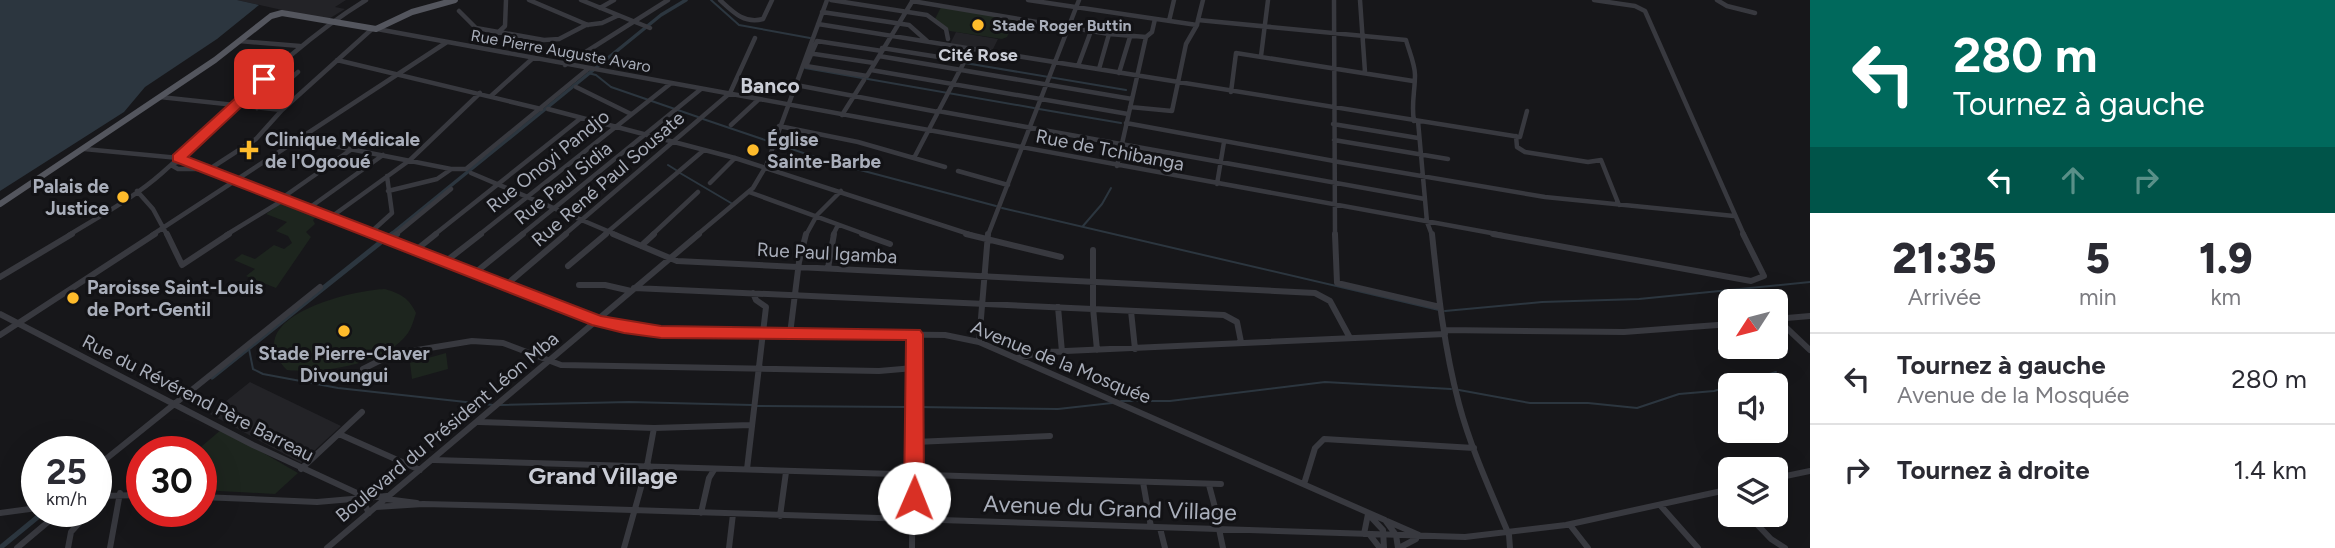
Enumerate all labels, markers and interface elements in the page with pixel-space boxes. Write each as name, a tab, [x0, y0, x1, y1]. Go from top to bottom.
place label: Stade Roger Buttin	[992, 16, 1132, 35]
marker: Stade Roger Buttin	[970, 17, 986, 33]
text: 280 m	[1953, 25, 2098, 84]
street label: Rue Pierre Auguste Avaro	[469, 26, 653, 76]
icon: left	[1838, 28, 1929, 119]
district label: Cité Rose	[938, 44, 1018, 66]
pin	[234, 49, 294, 109]
icon: arrive	[245, 60, 283, 98]
district label: Banco	[740, 73, 800, 98]
text: Tournez à gauche	[1953, 85, 2205, 123]
street label: Rue Onoyi Pandjo	[482, 105, 614, 217]
street label: Rue René Paul Sousate	[527, 106, 689, 252]
street label: Rue de Tchibanga	[1034, 124, 1186, 176]
place label: Clinique Médicale de l'Ogooué	[265, 128, 421, 173]
place label: Église Sainte-Barbe	[767, 128, 881, 173]
street label: Rue Paul Sidia	[510, 137, 616, 229]
marker: Clinique Médicale de l'Ogooué	[239, 140, 259, 160]
marker: Église Sainte-Barbe	[745, 142, 761, 158]
icon: left	[1981, 161, 2019, 199]
icon: ahead	[2054, 161, 2092, 199]
icon: right	[2127, 161, 2165, 199]
place label: Palais de Justice	[33, 175, 109, 220]
marker: Palais de Justice	[115, 189, 131, 205]
text: 21:35	[1892, 233, 1997, 284]
text: 5	[2086, 233, 2110, 284]
text: 1.9	[2199, 233, 2253, 284]
street label: Rue Paul Igamba	[756, 238, 898, 268]
place label: Paroisse Saint-Louis de Port-Gentil	[87, 276, 263, 321]
text: Arrivée	[1908, 283, 1981, 311]
text: min	[2079, 283, 2117, 311]
text: km	[2210, 283, 2241, 311]
north arrow	[1718, 289, 1788, 359]
map controls	[1718, 289, 1788, 527]
marker: Paroisse Saint-Louis de Port-Gentil	[65, 290, 81, 306]
street label: Avenue de la Mosquée	[968, 315, 1154, 409]
marker: Stade Pierre-Claver Divoungui	[336, 323, 352, 339]
street label: Boulevard du Président Léon Mba	[331, 327, 563, 527]
street label: Rue du Révérend Père Barreau	[78, 329, 318, 467]
place label: Stade Pierre-Claver Divoungui	[258, 342, 430, 387]
text: Tournez à gauche	[1897, 349, 2106, 381]
icon: left	[1838, 360, 1876, 398]
text: 280 m	[2231, 363, 2307, 395]
button: sound	[1718, 373, 1788, 443]
text: Avenue de la Mosquée	[1897, 381, 2129, 409]
speed limit sign: 30	[126, 436, 217, 527]
text: 25	[46, 451, 87, 493]
icon: right	[1838, 451, 1876, 489]
text: Tournez à droite	[1897, 454, 2090, 486]
text: 1.4 km	[2234, 454, 2307, 486]
button: layers	[1718, 457, 1788, 527]
district label: Grand Village	[528, 461, 678, 490]
position arrow	[877, 461, 951, 535]
text: km/h	[46, 488, 87, 510]
street label: Avenue du Grand Village	[983, 490, 1237, 526]

